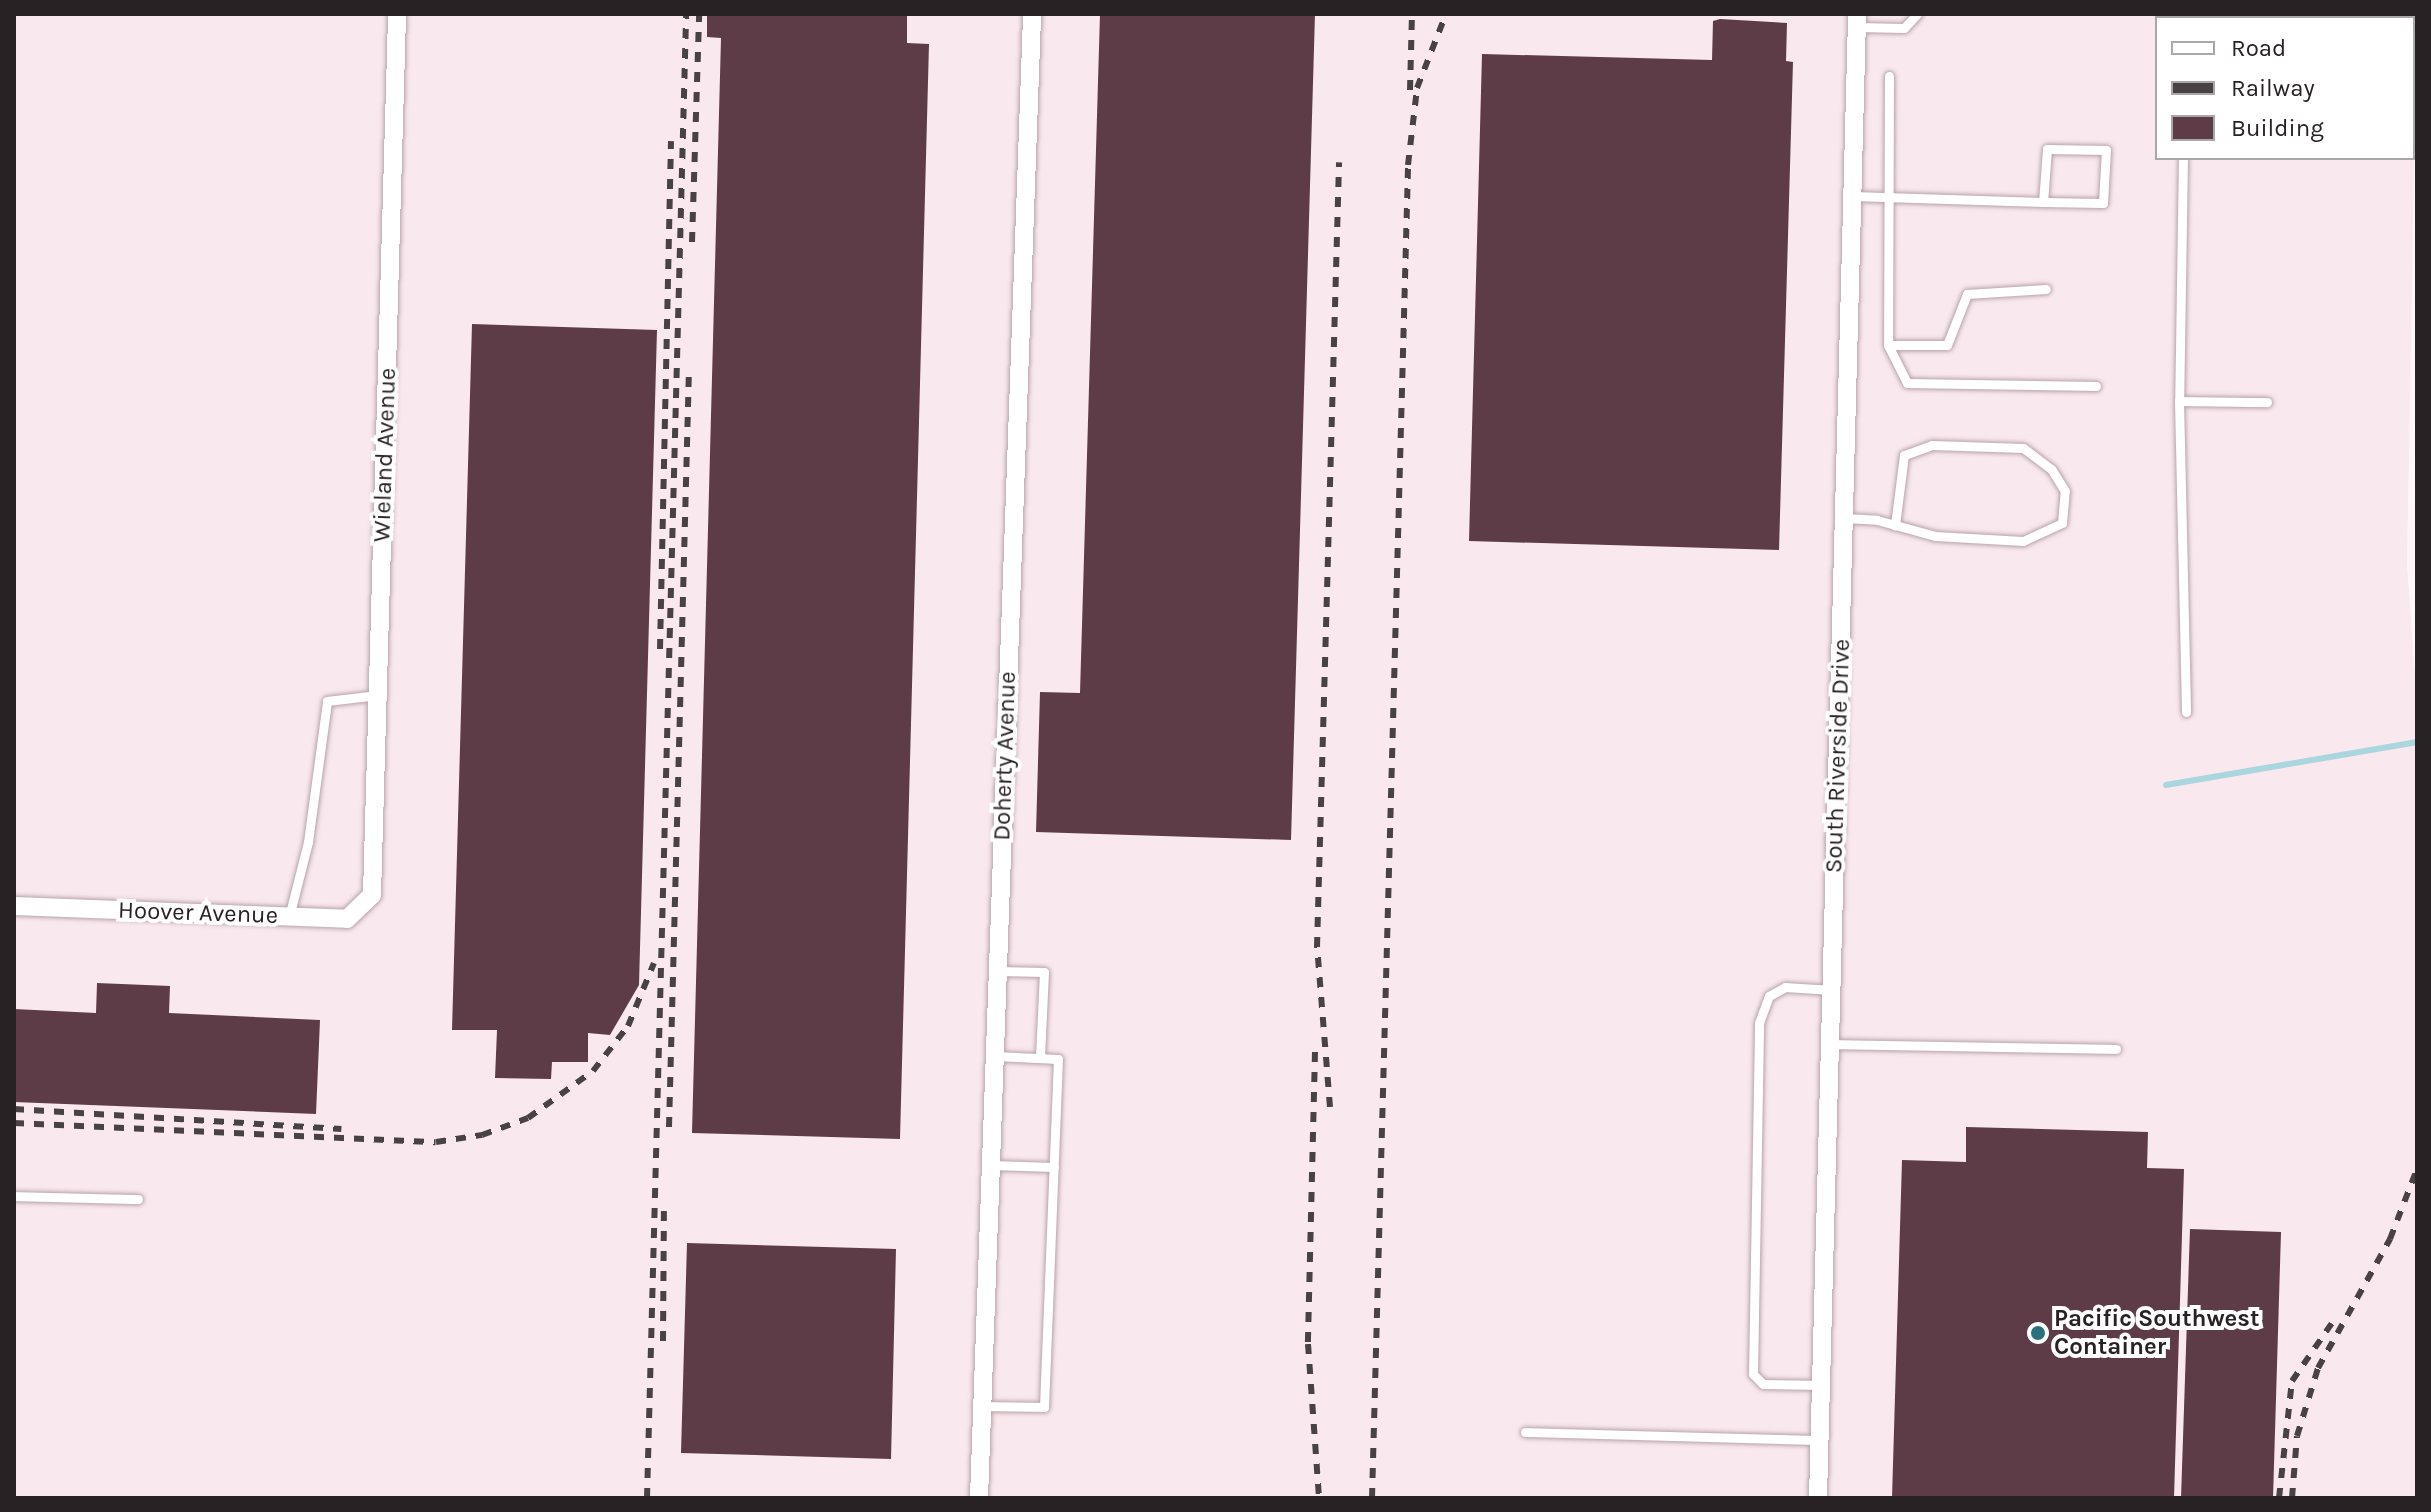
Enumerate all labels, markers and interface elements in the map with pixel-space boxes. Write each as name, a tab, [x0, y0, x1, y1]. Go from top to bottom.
legend	[2155, 16, 2415, 160]
text: Road	[2231, 34, 2286, 62]
text: Railway	[2231, 74, 2315, 102]
text: Building	[2231, 114, 2324, 142]
street label: Wieland Avenue	[368, 367, 402, 543]
street label: South Riverside Drive	[1820, 638, 1856, 874]
street label: Doherty Avenue	[988, 671, 1022, 841]
street label: Hoover Avenue	[118, 896, 278, 930]
place label: Pacific Southwest Container	[2054, 1305, 2259, 1361]
marker: Pacific Southwest Container	[2029, 1324, 2047, 1342]

